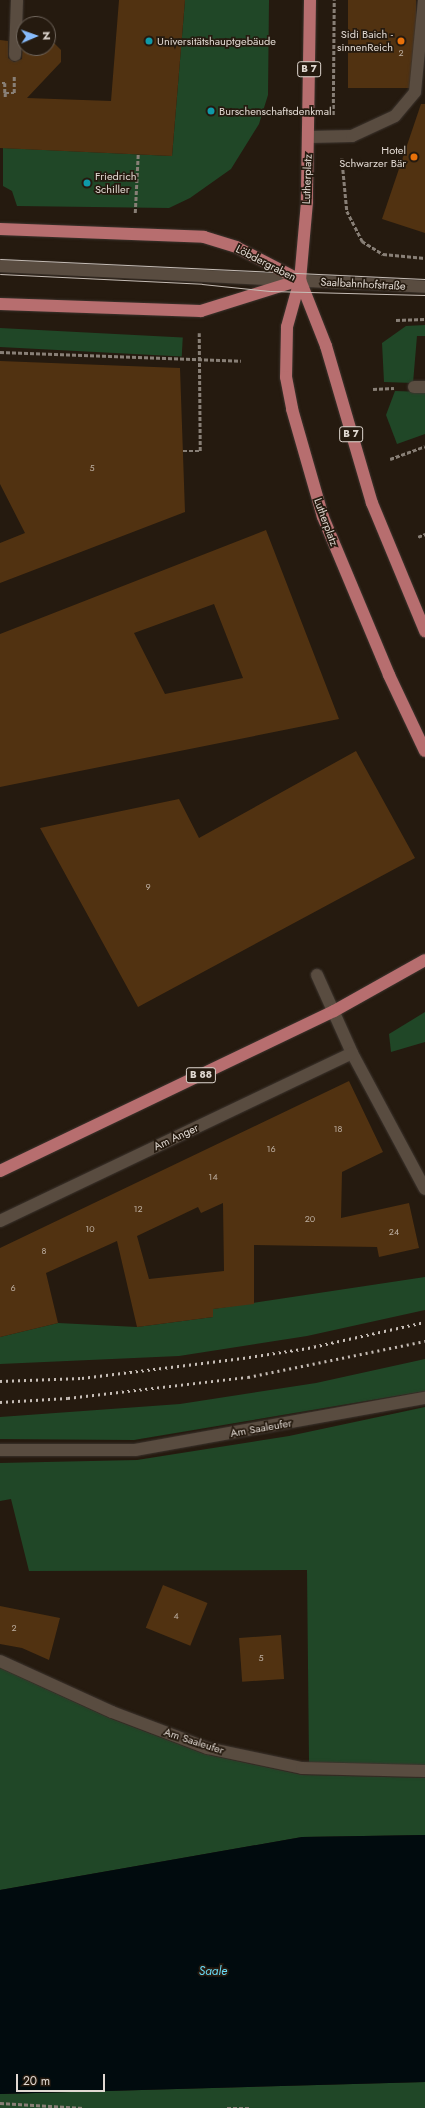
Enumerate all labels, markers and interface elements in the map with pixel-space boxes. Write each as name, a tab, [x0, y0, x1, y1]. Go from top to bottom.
north arrow	[16, 16, 56, 56]
place label: Sidi Baich - sinnenReich	[337, 28, 393, 54]
text: N	[39, 31, 55, 40]
place label: Universitätshauptgebäude	[157, 34, 276, 48]
marker: Universitätshauptgebäude	[144, 36, 154, 46]
marker: Sidi Baich - sinnenReich	[396, 36, 406, 46]
house number: 2	[398, 48, 404, 58]
road number: B 7	[297, 61, 321, 77]
place label: Burschenschaftsdenkmal	[219, 104, 332, 118]
marker: Burschenschaftsdenkmal	[206, 106, 216, 116]
place label: Hotel Schwarzer Bär	[339, 144, 406, 170]
marker: Hotel Schwarzer Bär	[409, 152, 419, 162]
street label: Lutherplatz	[300, 154, 314, 204]
place label: Friedrich Schiller	[95, 170, 137, 196]
marker: Friedrich Schiller	[82, 178, 92, 188]
street label: Löbdergraben	[234, 242, 298, 284]
street label: Saalbahnhofstraße	[320, 275, 406, 293]
road number: B 7	[339, 426, 363, 442]
house number: 5	[89, 463, 95, 473]
street label: Lutherplatz	[311, 496, 341, 548]
house number: 9	[145, 882, 151, 892]
road number: B 88	[185, 1067, 217, 1083]
street label: Am Anger	[152, 1121, 200, 1153]
house number: 18	[334, 1124, 342, 1134]
house number: 16	[266, 1144, 276, 1154]
house number: 14	[208, 1172, 218, 1182]
house number: 12	[133, 1204, 143, 1214]
house number: 20	[305, 1214, 315, 1224]
house number: 10	[85, 1224, 95, 1234]
house number: 24	[389, 1227, 399, 1237]
house number: 8	[42, 1246, 46, 1256]
house number: 6	[10, 1283, 16, 1293]
street label: Am Saaleufer	[229, 1416, 293, 1440]
house number: 4	[173, 1611, 179, 1621]
house number: 2	[11, 1623, 17, 1633]
house number: 5	[258, 1653, 264, 1663]
street label: Am Saaleufer	[162, 1725, 226, 1757]
water label: Saale	[199, 1965, 227, 1979]
scale bar	[18, 2066, 107, 2092]
text: 20 m	[23, 2072, 50, 2090]

